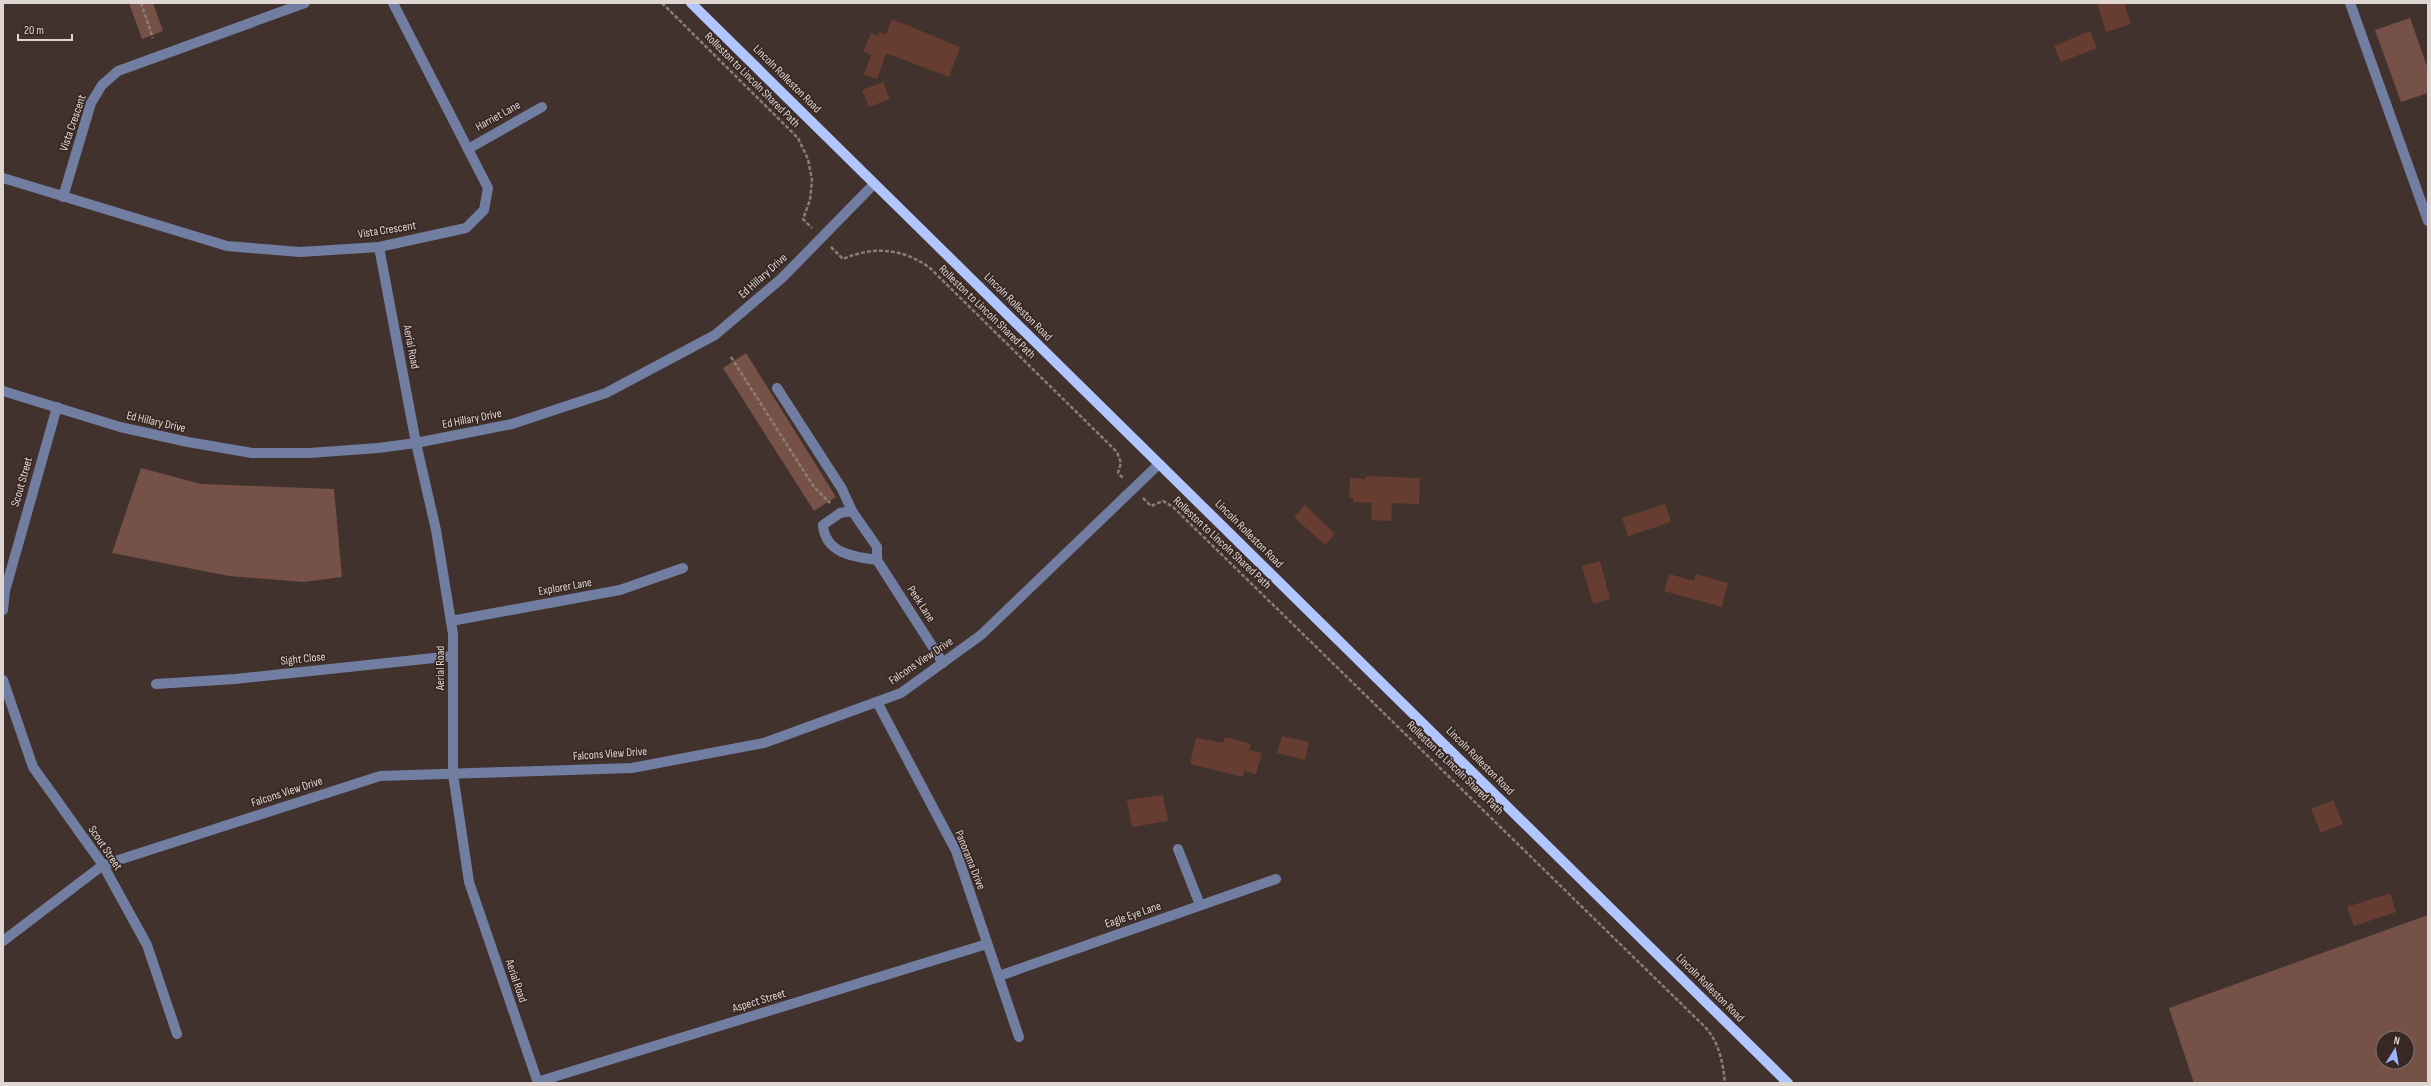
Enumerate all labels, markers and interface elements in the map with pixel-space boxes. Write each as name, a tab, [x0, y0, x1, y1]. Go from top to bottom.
scale bar	[18, 16, 72, 42]
text: 20 m	[24, 23, 44, 38]
street label: Rolleston to Lincoln Shared Path	[701, 29, 803, 131]
street label: Lincoln Rolleston Road	[750, 42, 824, 116]
street label: Vista Crescent	[56, 92, 90, 153]
street label: Harriet Lane	[473, 97, 523, 134]
street label: Vista Crescent	[357, 218, 417, 242]
street label: Ed Hillary Drive	[736, 250, 791, 302]
street label: Rolleston to Lincoln Shared Path	[935, 262, 1039, 362]
street label: Lincoln Rolleston Road	[981, 270, 1055, 344]
street label: Aerial Road	[399, 323, 423, 370]
street label: Ed Hillary Drive	[441, 406, 503, 432]
street label: Ed Hillary Drive	[125, 408, 187, 436]
street label: Scout Street	[8, 455, 36, 508]
street label: Rolleston to Lincoln Shared Path	[1170, 494, 1274, 592]
street label: Lincoln Rolleston Road	[1212, 497, 1286, 571]
street label: Explorer Lane	[537, 575, 593, 599]
street label: Peek Lane	[904, 583, 938, 625]
street label: Falcons View Drive	[886, 634, 956, 688]
street label: Aerial Road	[433, 646, 448, 691]
street label: Sight Close	[280, 649, 326, 669]
street label: Rolleston to Lincoln Shared Path	[1403, 718, 1507, 818]
street label: Lincoln Rolleston Road	[1443, 724, 1517, 798]
street label: Falcons View Drive	[572, 744, 648, 764]
street label: Falcons View Drive	[249, 773, 325, 811]
street label: Scout Street	[85, 823, 126, 874]
street label: Panorama Drive	[951, 828, 989, 892]
street label: Eagle Eye Lane	[1103, 898, 1163, 932]
street label: Lincoln Rolleston Road	[1673, 951, 1747, 1025]
street label: Aerial Road	[501, 957, 530, 1005]
street label: Aspect Street	[730, 986, 788, 1016]
north arrow	[2375, 1030, 2415, 1070]
text: N	[2393, 1034, 2401, 1048]

